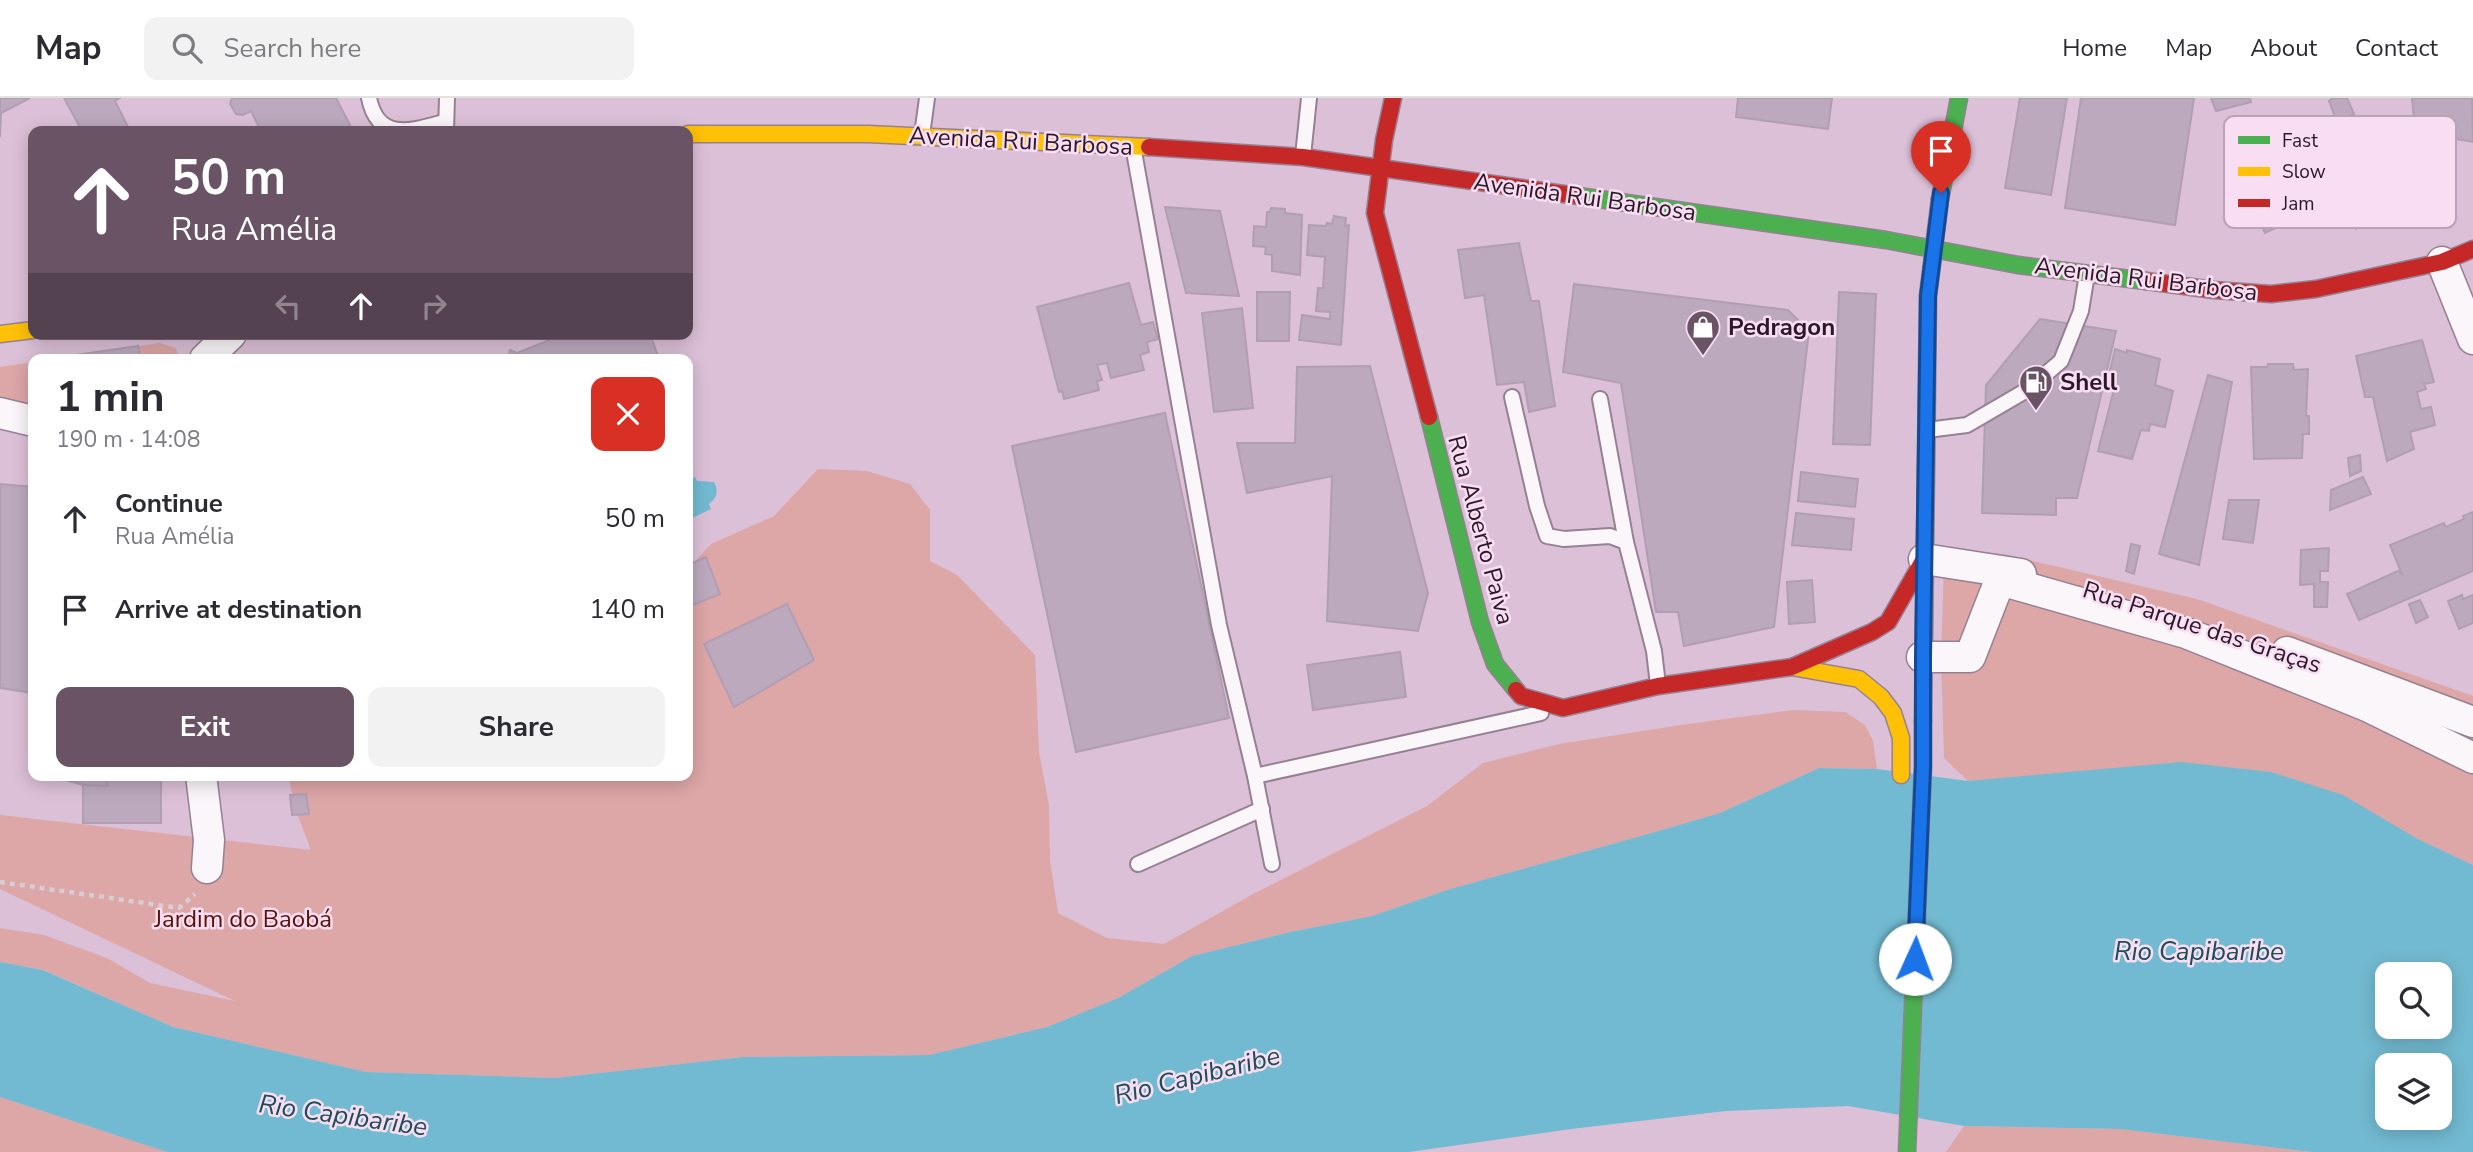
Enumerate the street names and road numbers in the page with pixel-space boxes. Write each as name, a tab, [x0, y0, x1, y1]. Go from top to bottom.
street label: Avenida Rui Barbosa	[908, 119, 1134, 163]
street label: Avenida Rui Barbosa	[1472, 166, 1698, 228]
street label: Avenida Rui Barbosa	[2033, 249, 2259, 309]
street label: Rua Alberto Paiva	[1440, 432, 1522, 628]
street label: Rua Parque das Graças	[2079, 573, 2325, 681]

